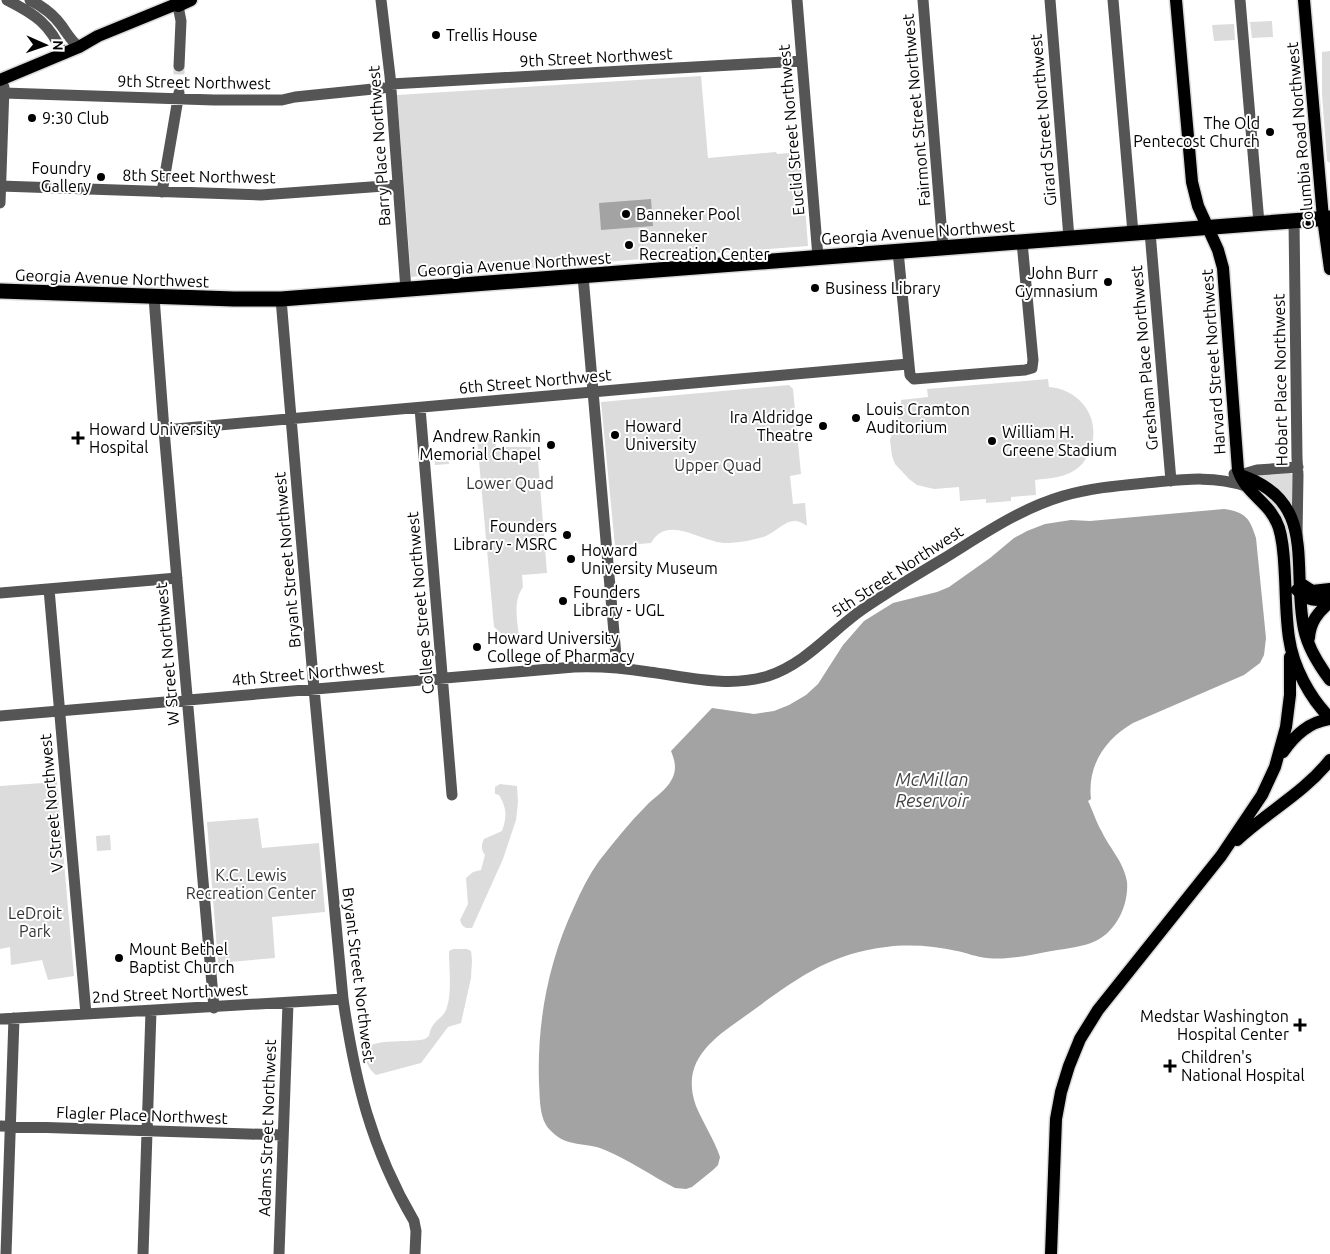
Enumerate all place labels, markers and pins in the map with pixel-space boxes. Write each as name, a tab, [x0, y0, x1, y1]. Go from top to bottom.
place label: Trellis House	[446, 26, 538, 44]
marker: Trellis House	[430, 29, 442, 41]
place label: 9:30 Club	[42, 109, 109, 127]
marker: 9:30 Club	[26, 112, 38, 124]
place label: The Old Pentecost Church	[1133, 114, 1260, 150]
marker: The Old Pentecost Church	[1264, 126, 1276, 138]
place label: Foundry Gallery	[31, 159, 91, 195]
marker: Foundry Gallery	[95, 171, 107, 183]
place label: Banneker Pool	[636, 205, 740, 223]
marker: Banneker Pool	[620, 208, 632, 220]
place label: Banneker Recreation Center	[639, 227, 770, 263]
marker: Banneker Recreation Center	[623, 239, 635, 251]
place label: John Burr Gymnasium	[1015, 264, 1098, 300]
marker: John Burr Gymnasium	[1102, 276, 1114, 288]
place label: Business Library	[825, 279, 941, 297]
marker: Business Library	[809, 282, 821, 294]
place label: Louis Cramton Auditorium	[866, 400, 970, 436]
place label: Ira Aldridge Theatre	[730, 408, 813, 444]
marker: Louis Cramton Auditorium	[850, 412, 862, 424]
place label: Howard University	[625, 417, 697, 453]
place label: Howard University Hospital	[89, 420, 221, 456]
marker: Ira Aldridge Theatre	[817, 420, 829, 432]
place label: William H. Greene Stadium	[1002, 423, 1117, 459]
place label: Andrew Rankin Memorial Chapel	[420, 427, 541, 463]
marker: Howard University	[609, 429, 621, 441]
marker: Howard University Hospital	[71, 431, 85, 445]
marker: William H. Greene Stadium	[986, 435, 998, 447]
marker: Andrew Rankin Memorial Chapel	[545, 439, 557, 451]
place label: Founders Library - MSRC	[453, 517, 557, 553]
marker: Founders Library - MSRC	[561, 529, 573, 541]
place label: Howard University Museum	[581, 541, 718, 577]
marker: Howard University Museum	[565, 553, 577, 565]
place label: Founders Library - UGL	[573, 583, 664, 619]
marker: Founders Library - UGL	[557, 595, 569, 607]
place label: Howard University College of Pharmacy	[487, 629, 635, 665]
marker: Howard University College of Pharmacy	[471, 641, 483, 653]
place label: Mount Bethel Baptist Church	[129, 940, 235, 976]
marker: Mount Bethel Baptist Church	[113, 952, 125, 964]
place label: Medstar Washington Hospital Center	[1140, 1007, 1289, 1043]
marker: Medstar Washington Hospital Center	[1293, 1018, 1307, 1032]
place label: Children's National Hospital	[1181, 1048, 1305, 1084]
marker: Children's National Hospital	[1163, 1059, 1177, 1073]

